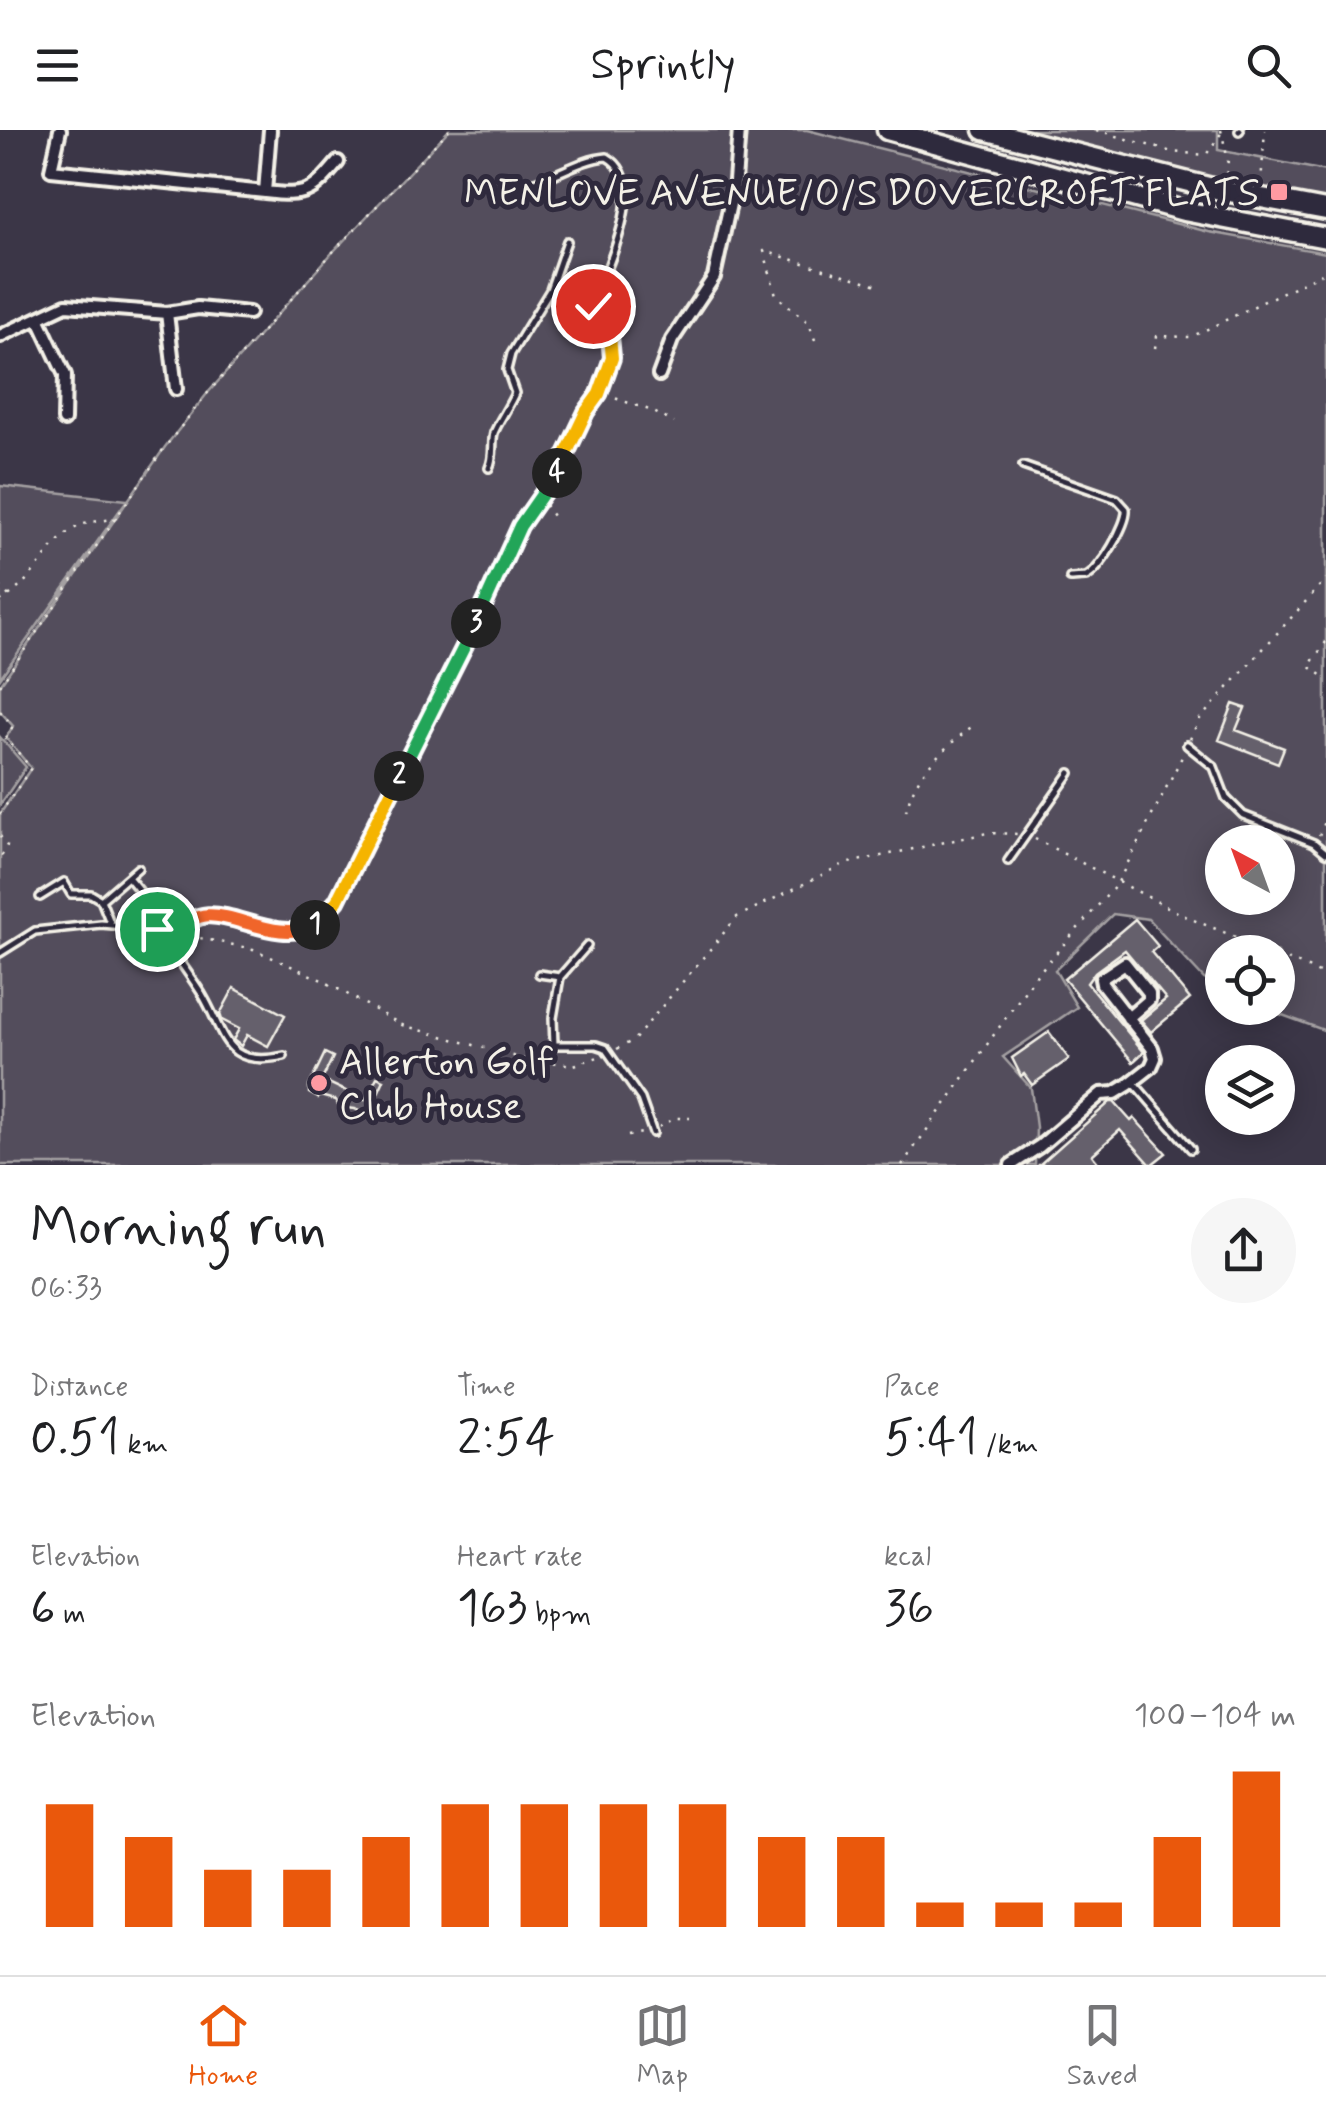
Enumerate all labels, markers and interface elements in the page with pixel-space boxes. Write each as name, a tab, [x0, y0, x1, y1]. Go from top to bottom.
text: Sprintly	[590, 36, 736, 95]
icon: menu	[30, 38, 85, 93]
icon: search	[1241, 38, 1296, 93]
place label: MENLOVE AVENUE/O/S DOVERCROFT FLATS	[464, 170, 1259, 219]
marker: MENLOVE AVENUE/O/S DOVERCROFT FLATS	[1268, 181, 1290, 203]
pin	[551, 264, 636, 349]
icon: check	[566, 279, 621, 334]
pin: 4	[532, 448, 582, 498]
text: 4	[549, 454, 565, 491]
pin: 3	[451, 598, 501, 648]
text: 3	[470, 604, 482, 641]
pin: 2	[374, 751, 424, 801]
text: 2	[392, 757, 406, 794]
north arrow	[1205, 825, 1295, 915]
map controls	[1205, 825, 1295, 1135]
pin	[115, 887, 200, 972]
pin: 1	[290, 900, 340, 950]
icon: arrive	[130, 902, 185, 957]
text: 1	[309, 906, 321, 943]
button: locate	[1205, 935, 1295, 1025]
place label: Allerton Golf Club House	[339, 1039, 554, 1132]
button: layers	[1205, 1045, 1295, 1135]
marker: Allerton Golf Club House	[308, 1072, 330, 1094]
text: Morning run	[30, 1193, 327, 1265]
button: share	[1191, 1198, 1296, 1303]
text: 06:33	[30, 1267, 102, 1309]
text: Distance	[30, 1369, 128, 1406]
text: Time	[457, 1369, 516, 1406]
text: Pace	[884, 1369, 940, 1406]
text: 0.51	[30, 1406, 120, 1472]
text: 2:54	[457, 1406, 555, 1472]
text: 5:41	[884, 1406, 978, 1472]
text: km	[120, 1427, 168, 1464]
text: /km	[978, 1427, 1039, 1464]
text: Elevation	[30, 1539, 140, 1576]
text: Heart rate	[457, 1539, 583, 1576]
text: kcal	[884, 1539, 931, 1576]
text: 6	[30, 1576, 56, 1642]
text: 163	[457, 1576, 527, 1642]
text: 36	[884, 1576, 934, 1642]
text: m	[56, 1597, 85, 1634]
text: bpm	[527, 1597, 591, 1634]
text: Elevation	[30, 1695, 156, 1737]
text: 100–104 m	[1134, 1695, 1296, 1737]
tab: Home	[188, 1998, 258, 2095]
tab: Map	[635, 1998, 690, 2095]
tab: Saved	[1067, 1998, 1138, 2095]

